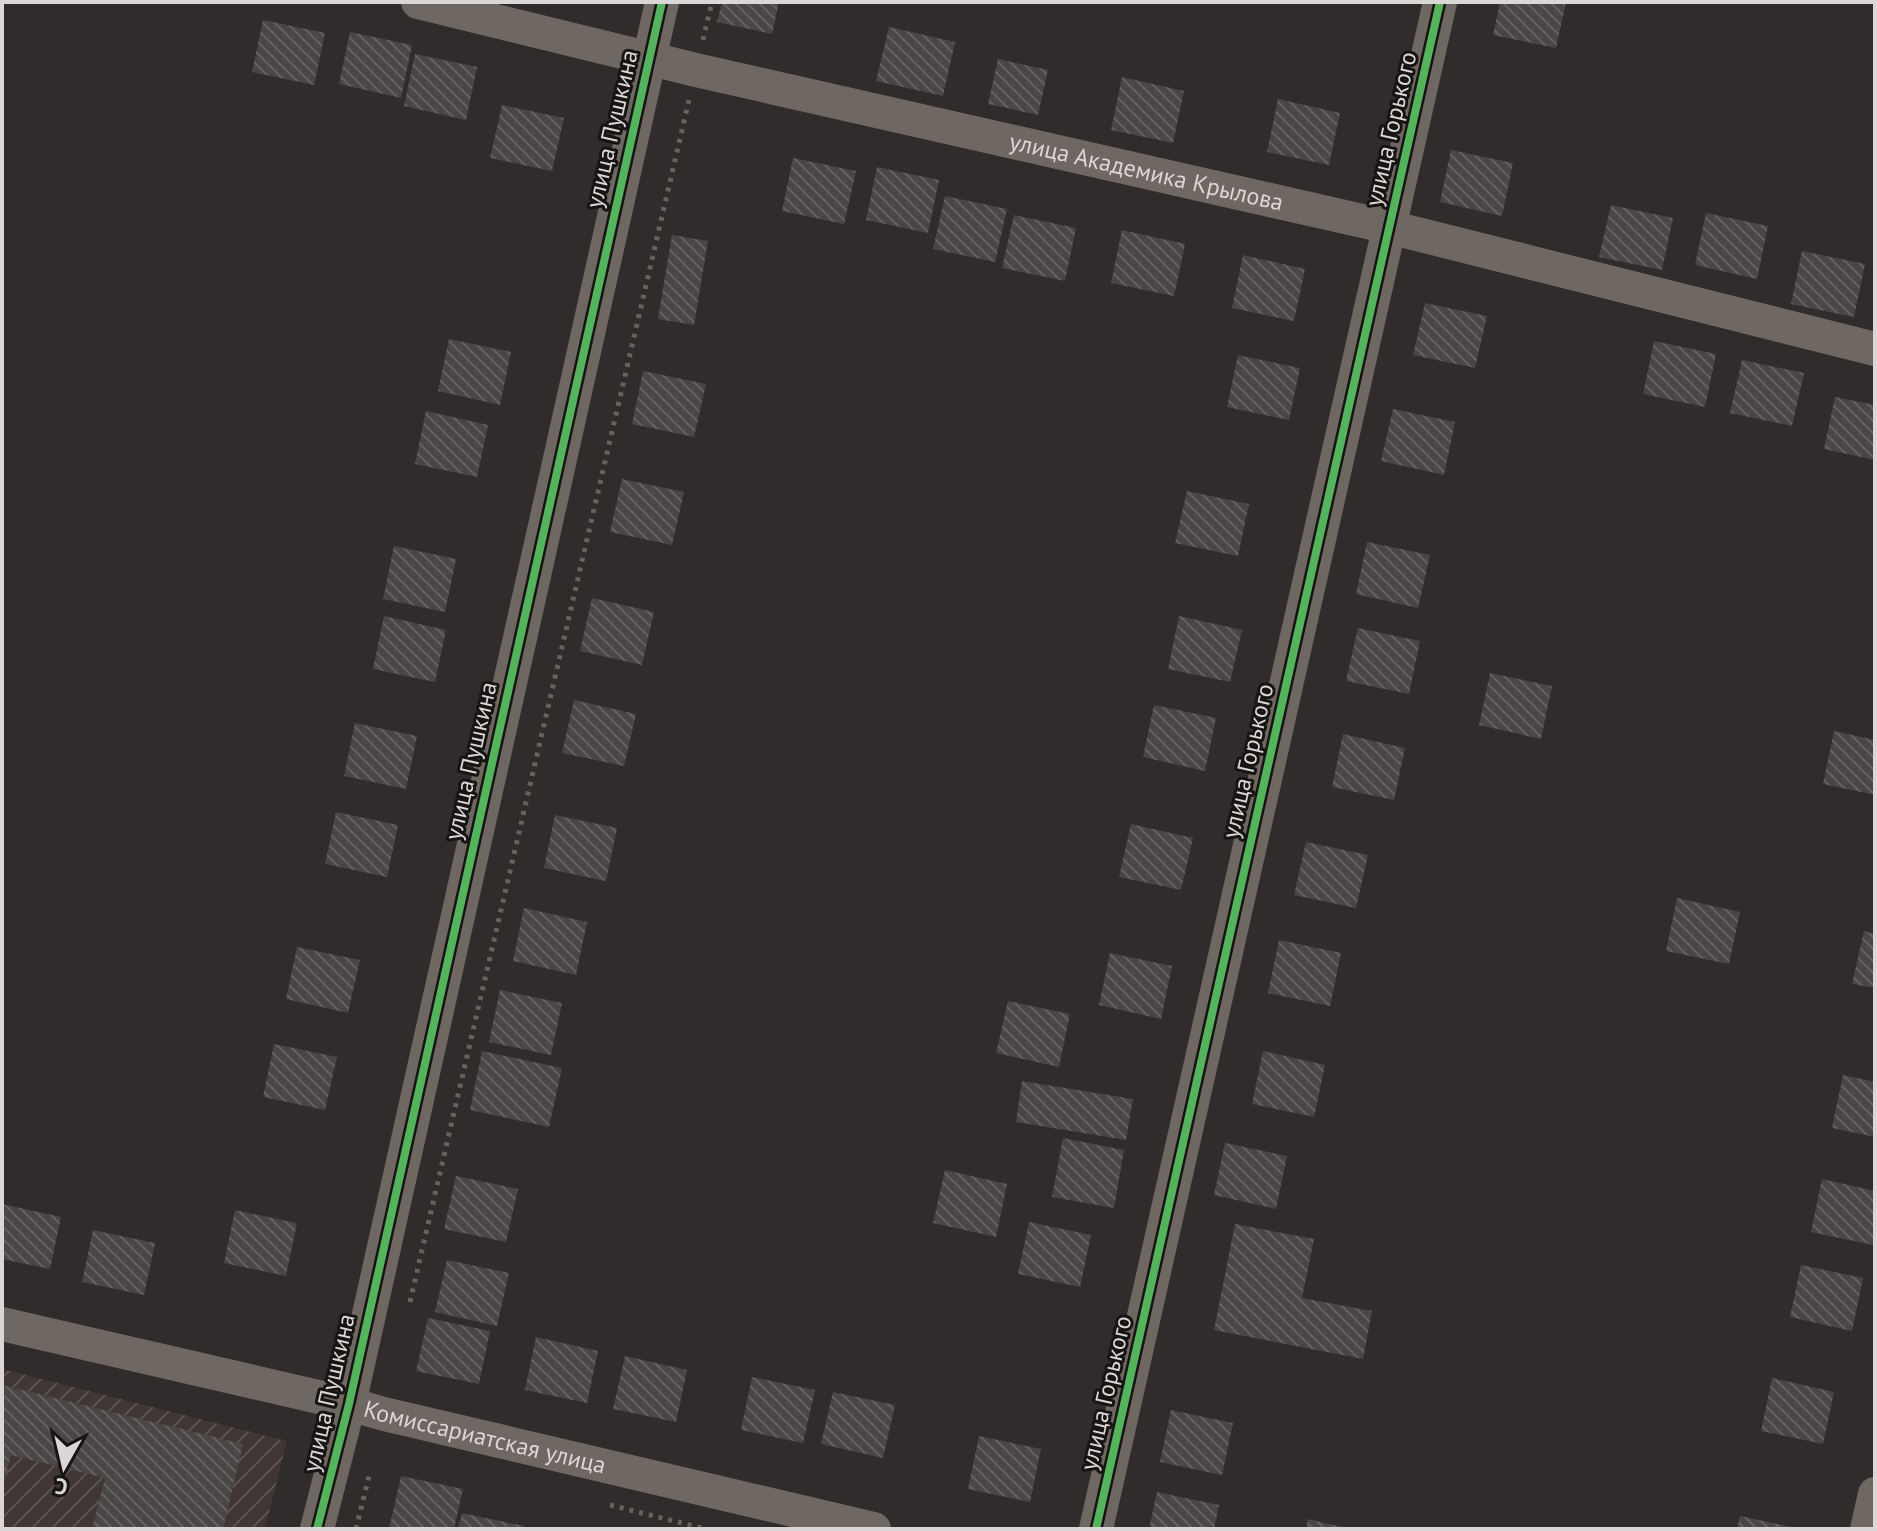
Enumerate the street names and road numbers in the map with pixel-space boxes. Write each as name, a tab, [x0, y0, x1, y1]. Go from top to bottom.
street label: улица Пушкина	[578, 47, 645, 211]
street label: улица Горького	[1358, 48, 1423, 209]
street label: улица Академика Крылова	[1006, 125, 1287, 218]
street label: улица Пушкина	[437, 679, 504, 843]
street label: улица Горького	[1215, 680, 1280, 841]
street label: улица Пушкина	[295, 1311, 362, 1475]
street label: улица Горького	[1073, 1312, 1138, 1473]
street label: Комиссариатская улица	[360, 1393, 609, 1481]

